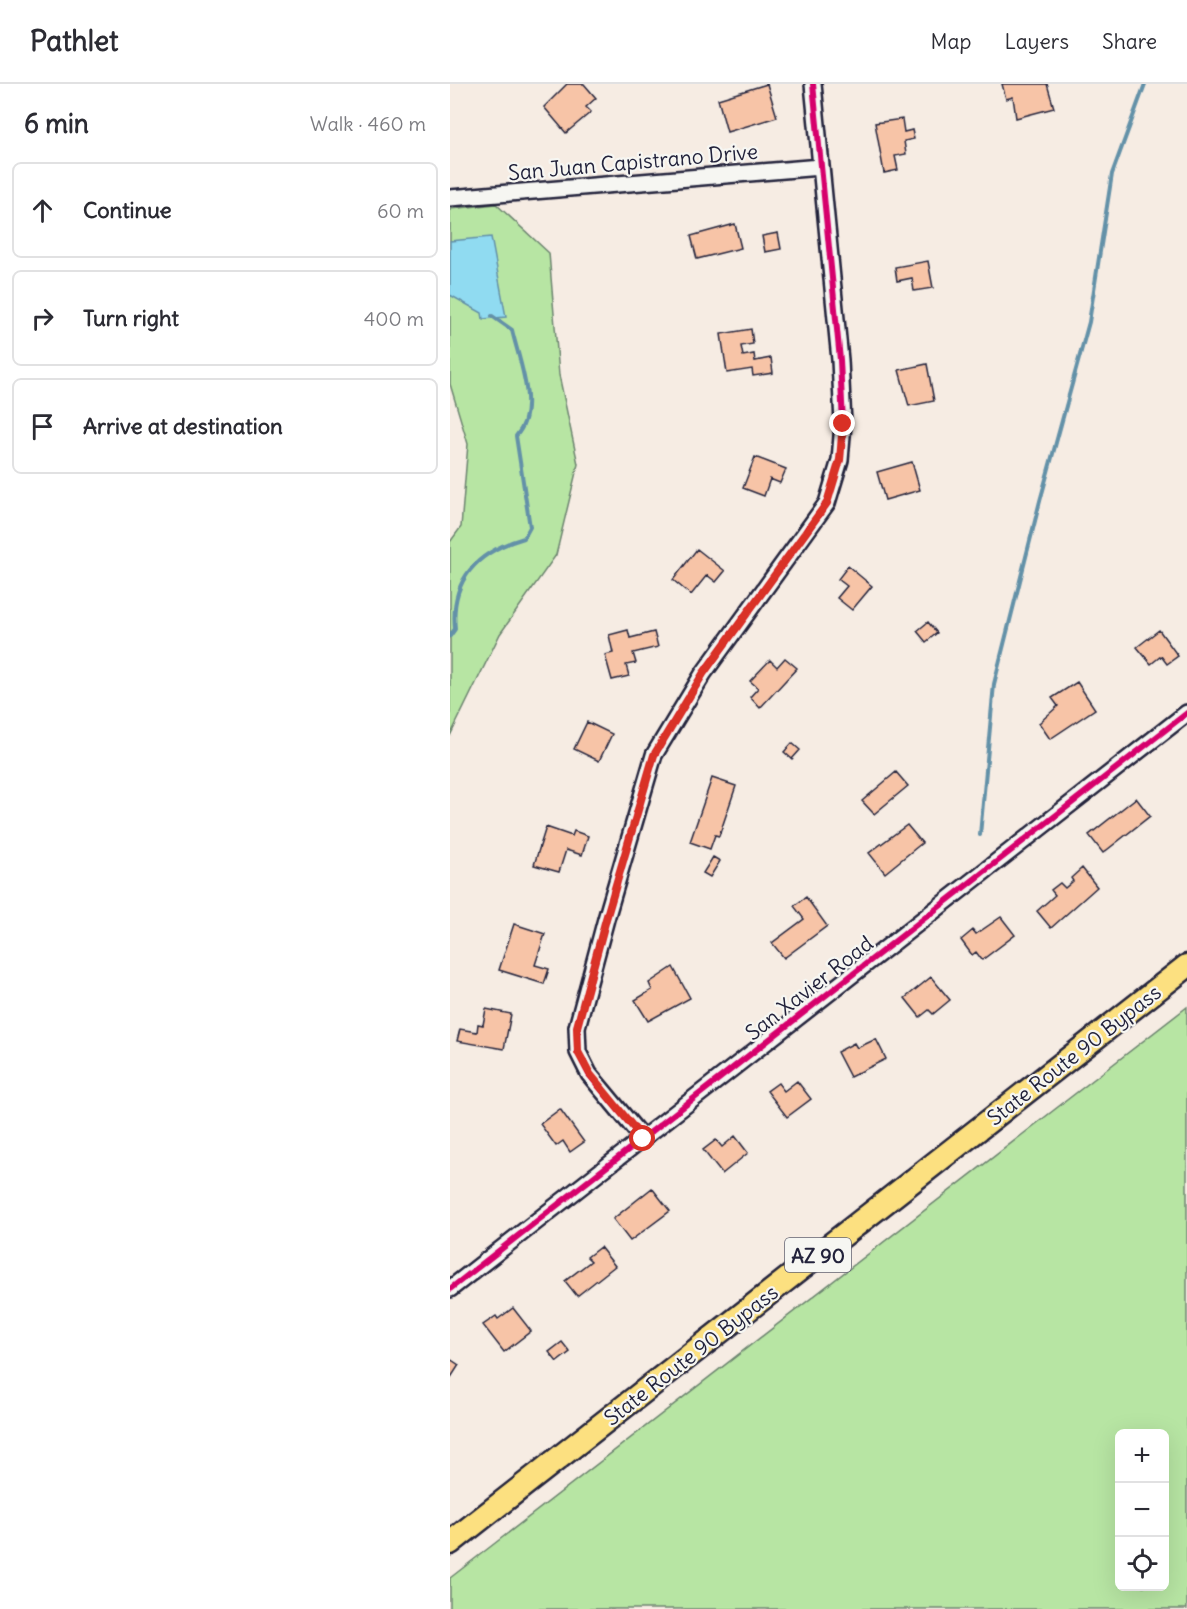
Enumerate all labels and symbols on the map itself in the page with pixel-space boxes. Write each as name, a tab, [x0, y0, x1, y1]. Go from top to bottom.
street label: San Juan Capistrano Drive	[507, 138, 759, 186]
route end	[829, 410, 855, 436]
street label: San Xavier Road	[740, 930, 878, 1046]
street label: State Route 90 Bypass	[982, 979, 1166, 1131]
route start	[629, 1125, 655, 1151]
road number: AZ 90	[785, 1238, 851, 1272]
street label: State Route 90 Bypass	[599, 1279, 783, 1431]

